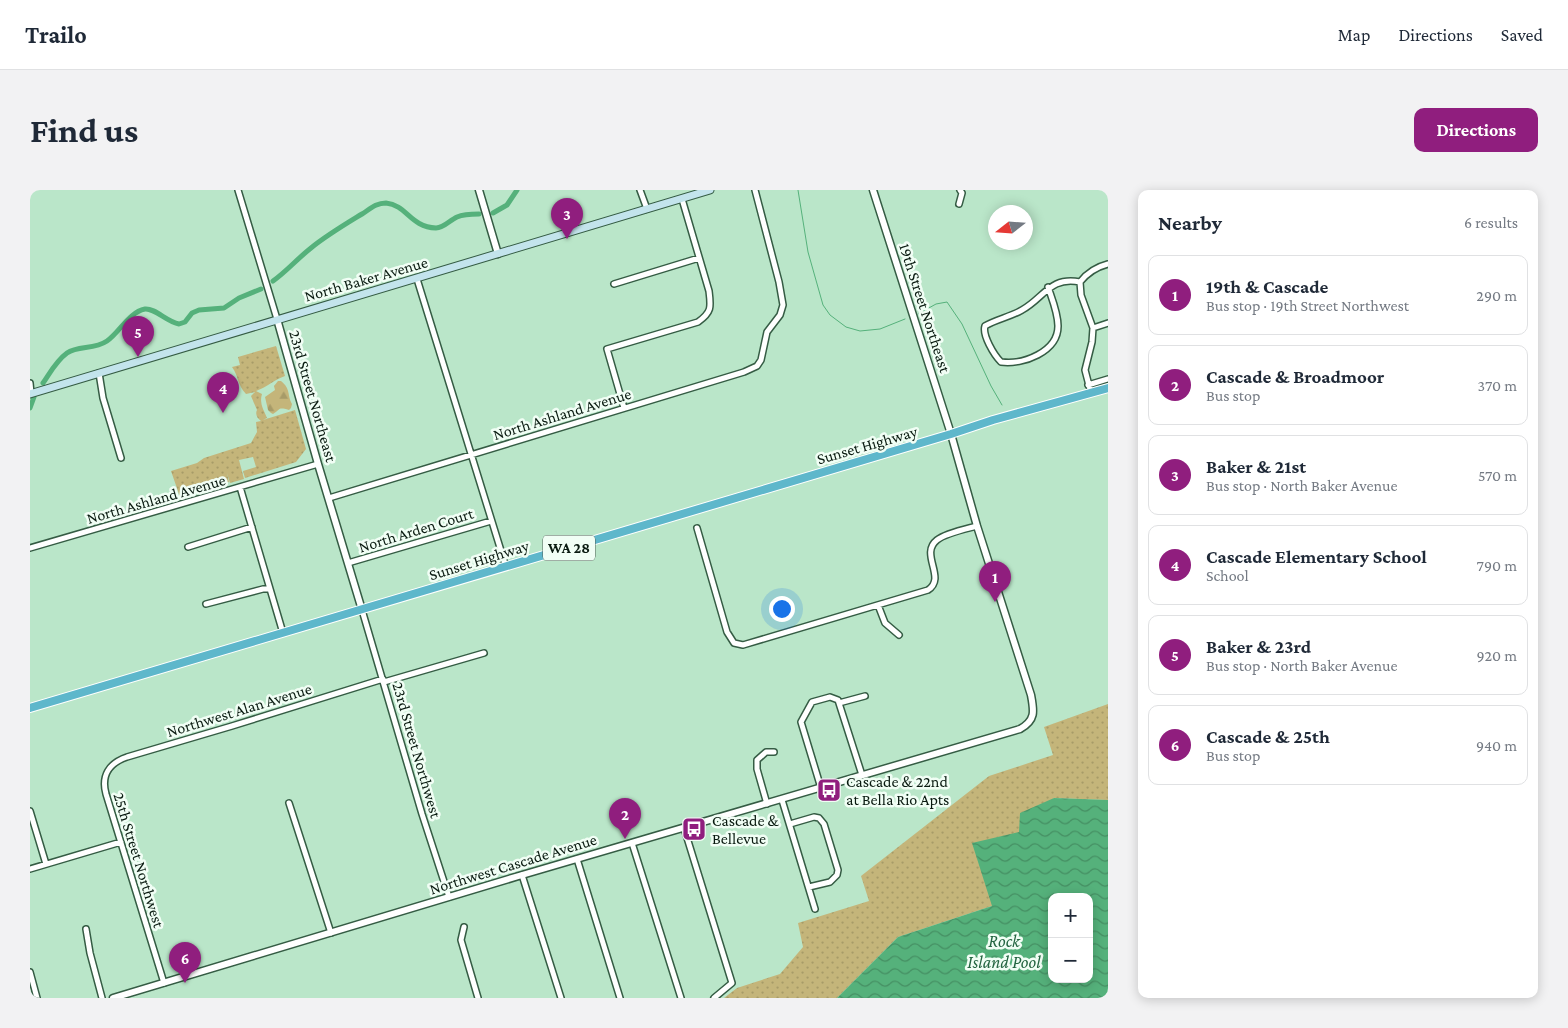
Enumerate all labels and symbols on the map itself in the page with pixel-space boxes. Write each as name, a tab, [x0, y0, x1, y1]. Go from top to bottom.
pin: 3	[551, 198, 583, 239]
north arrow	[988, 205, 1033, 250]
street label: 19th Street Northeast	[896, 241, 954, 375]
street label: North Baker Avenue	[302, 253, 430, 305]
pin: 5	[122, 316, 154, 357]
street label: 23rd Street Northeast	[286, 328, 340, 465]
pin: 4	[207, 372, 239, 413]
street label: North Ashland Avenue	[491, 385, 633, 443]
street label: Sunset Highway	[815, 422, 920, 468]
street label: North Ashland Avenue	[85, 471, 227, 527]
street label: North Arden Court	[357, 504, 476, 556]
road number: WA 28	[543, 536, 595, 560]
street label: Sunset Highway	[427, 537, 532, 584]
pin: 1	[979, 561, 1011, 602]
your location	[769, 596, 795, 622]
street label: Northwest Alan Avenue	[165, 680, 313, 740]
street label: 23rd Street Northwest	[389, 680, 445, 821]
place label: Cascade & 22nd at Bella Rio Apts	[846, 773, 949, 809]
bus stop icon: Cascade & 22nd at Bella Rio Apts	[816, 777, 842, 803]
street label: 25th Street Northwest	[110, 790, 168, 930]
pin: 2	[609, 798, 641, 839]
place label: Cascade & Bellevue	[712, 812, 780, 847]
bus stop icon: Cascade & Bellevue	[681, 816, 707, 842]
street label: Northwest Cascade Avenue	[427, 830, 599, 898]
water label: Rock Island Pool	[967, 931, 1041, 972]
pin: 6	[169, 942, 201, 983]

